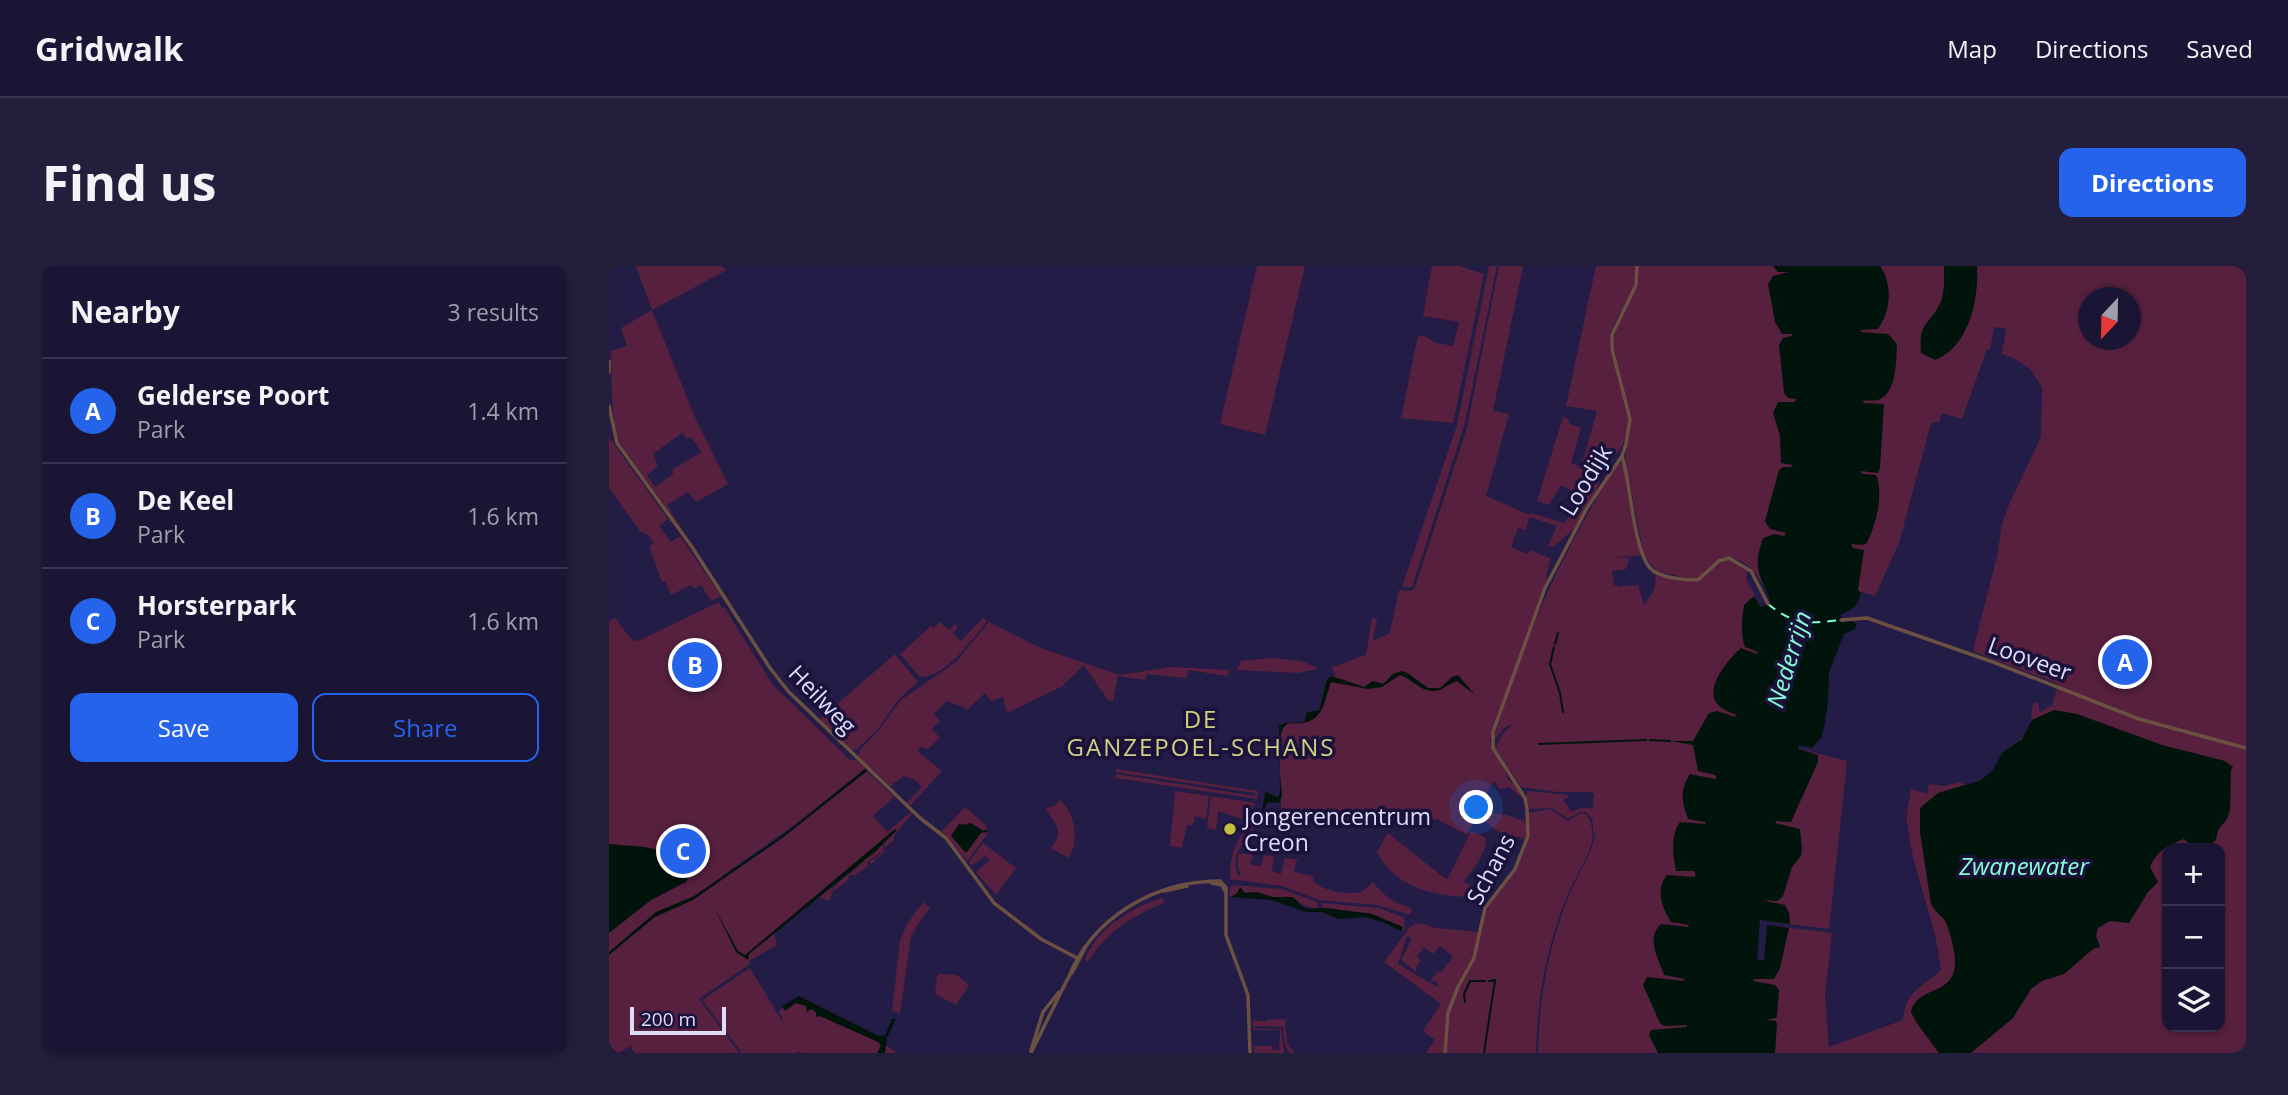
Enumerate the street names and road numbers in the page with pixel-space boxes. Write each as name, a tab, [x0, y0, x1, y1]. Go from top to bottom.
street label: Loodijk	[1551, 439, 1619, 521]
street label: Looveer	[1984, 628, 2077, 688]
street label: Heilweg	[782, 657, 864, 741]
street label: Schans	[1458, 828, 1522, 910]

